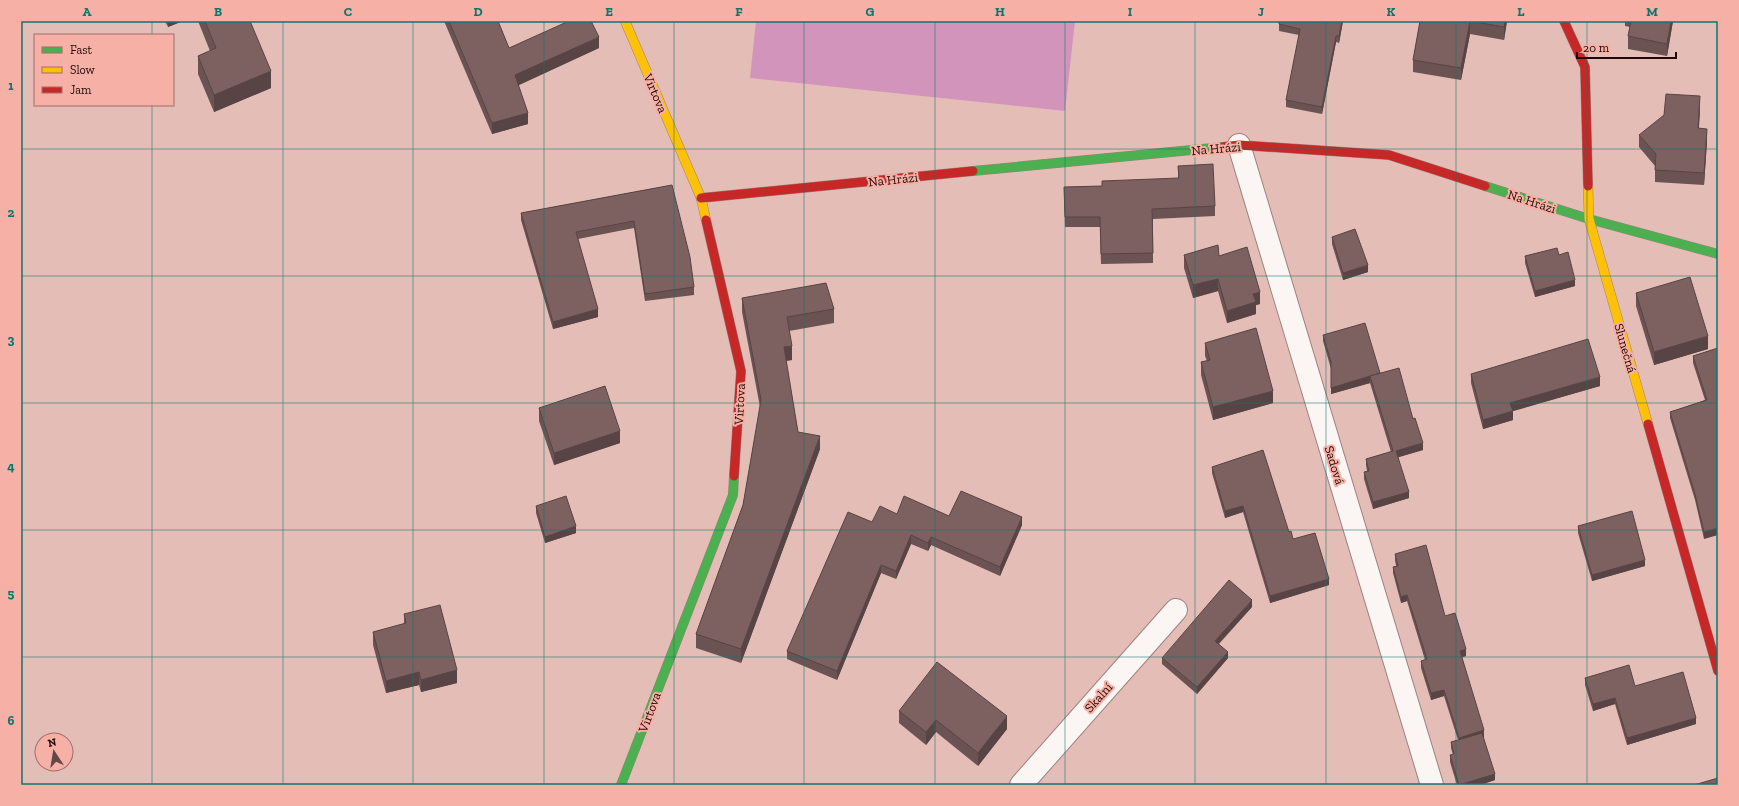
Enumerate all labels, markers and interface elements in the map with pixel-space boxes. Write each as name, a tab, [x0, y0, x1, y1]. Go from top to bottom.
text: A	[83, 4, 92, 19]
text: B	[214, 4, 222, 19]
text: C	[344, 4, 352, 19]
text: D	[473, 4, 483, 19]
text: E	[605, 4, 613, 19]
text: F	[735, 4, 743, 19]
text: G	[866, 4, 875, 19]
text: H	[995, 4, 1005, 19]
text: I	[1128, 4, 1133, 19]
text: J	[1258, 4, 1264, 19]
text: K	[1387, 4, 1396, 19]
text: L	[1517, 4, 1525, 19]
text: M	[1646, 4, 1658, 19]
legend	[34, 34, 174, 106]
scale bar	[1577, 34, 1676, 60]
text: 20 m	[1583, 41, 1610, 55]
text: Fast	[70, 43, 93, 57]
text: Slow	[70, 63, 96, 77]
street label: Virtova	[640, 70, 671, 116]
text: 1	[8, 78, 14, 93]
text: Jam	[70, 83, 92, 97]
street label: Na Hrázi	[1191, 139, 1242, 158]
street label: Na Hrázi	[868, 169, 919, 190]
street label: Na Hrázi	[1506, 187, 1558, 216]
text: 2	[8, 205, 15, 220]
street label: Slunečná	[1611, 322, 1640, 375]
text: 3	[8, 332, 15, 347]
street label: Virtova	[731, 382, 748, 426]
street label: Sadová	[1322, 444, 1348, 487]
text: 4	[7, 459, 15, 474]
text: 5	[8, 586, 15, 601]
street label: Skalní	[1081, 679, 1116, 715]
street label: Virtova	[635, 689, 664, 735]
text: 6	[8, 713, 15, 728]
north arrow	[34, 732, 74, 772]
text: N	[47, 735, 58, 750]

